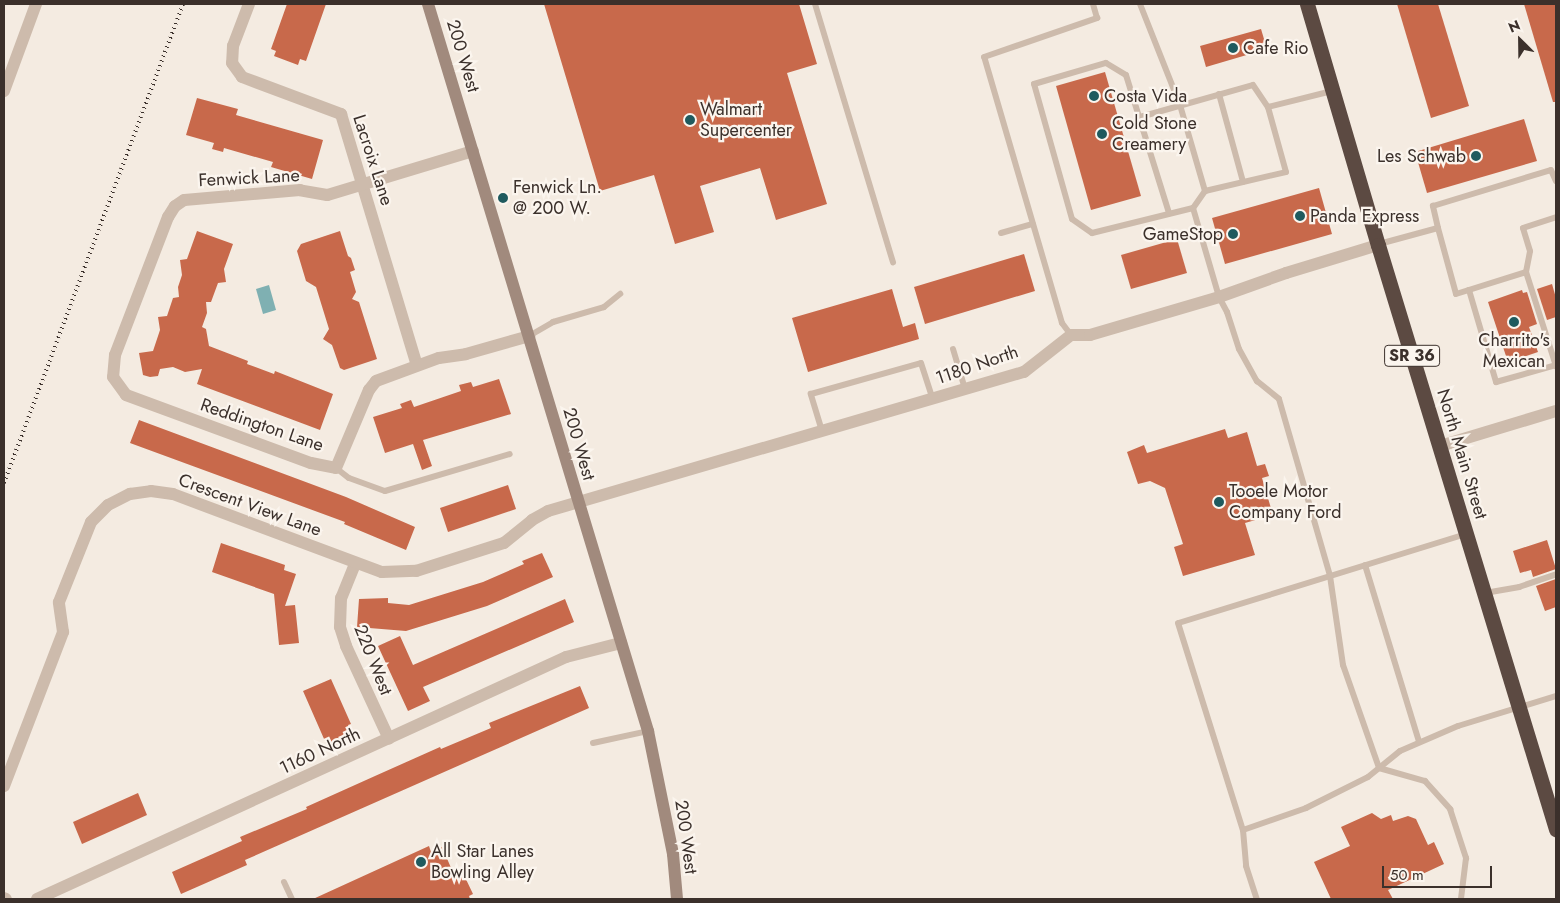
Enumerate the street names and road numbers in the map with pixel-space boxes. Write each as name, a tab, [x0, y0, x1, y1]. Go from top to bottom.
street label: 200 West	[442, 17, 484, 95]
street label: Lacroix Lane	[348, 112, 398, 208]
street label: Fenwick Lane	[198, 165, 300, 191]
street label: 1180 North	[933, 341, 1021, 389]
road number: SR 36	[1383, 342, 1441, 370]
street label: North Main Street	[1432, 386, 1492, 522]
street label: Reddington Lane	[198, 394, 326, 456]
street label: 200 West	[558, 405, 600, 483]
street label: Crescent View Lane	[176, 469, 324, 541]
street label: 220 West	[349, 622, 397, 698]
street label: 1160 North	[276, 723, 364, 779]
street label: 200 West	[670, 799, 702, 875]

